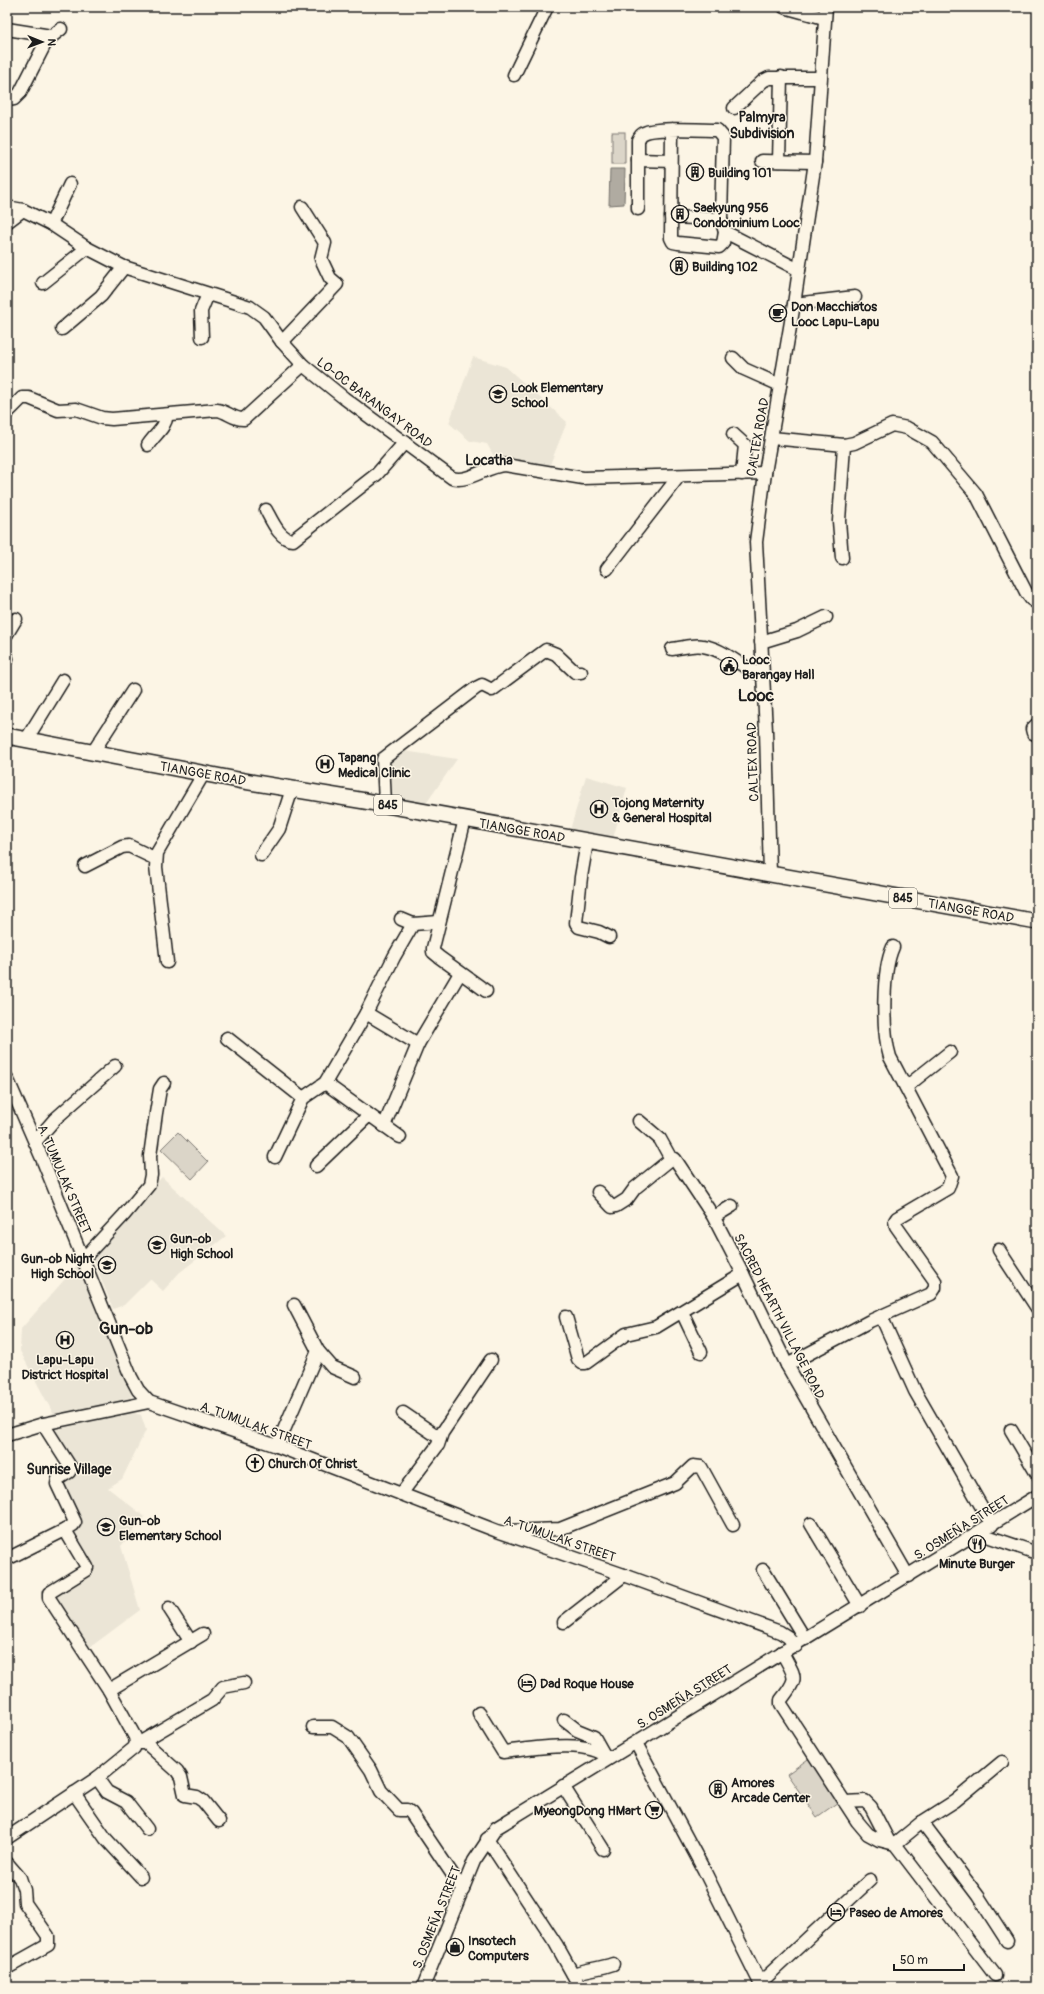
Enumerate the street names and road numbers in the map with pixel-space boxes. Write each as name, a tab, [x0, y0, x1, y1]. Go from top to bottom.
street label: LO-OC BARANGAY ROAD	[313, 354, 435, 451]
street label: CALTEX ROAD	[743, 397, 773, 478]
street label: CALTEX ROAD	[744, 722, 762, 802]
street label: TIANGGE ROAD	[158, 759, 247, 789]
road number: 845	[374, 795, 402, 815]
street label: TIANGGE ROAD	[477, 816, 566, 846]
road number: 845	[889, 888, 917, 908]
street label: TIANGGE ROAD	[926, 896, 1015, 926]
street label: A. TUMULAK STREET	[34, 1122, 94, 1237]
street label: SACRED HEARTH VILLAGE ROAD	[730, 1231, 828, 1402]
street label: A. TUMULAK STREET	[198, 1398, 314, 1454]
street label: S. OSMEÑA STREET	[911, 1492, 1012, 1564]
street label: A. TUMULAK STREET	[502, 1512, 618, 1566]
street label: S. OSMEÑA STREET	[634, 1661, 735, 1733]
street label: S. OSMEÑA STREET	[409, 1864, 465, 1971]

